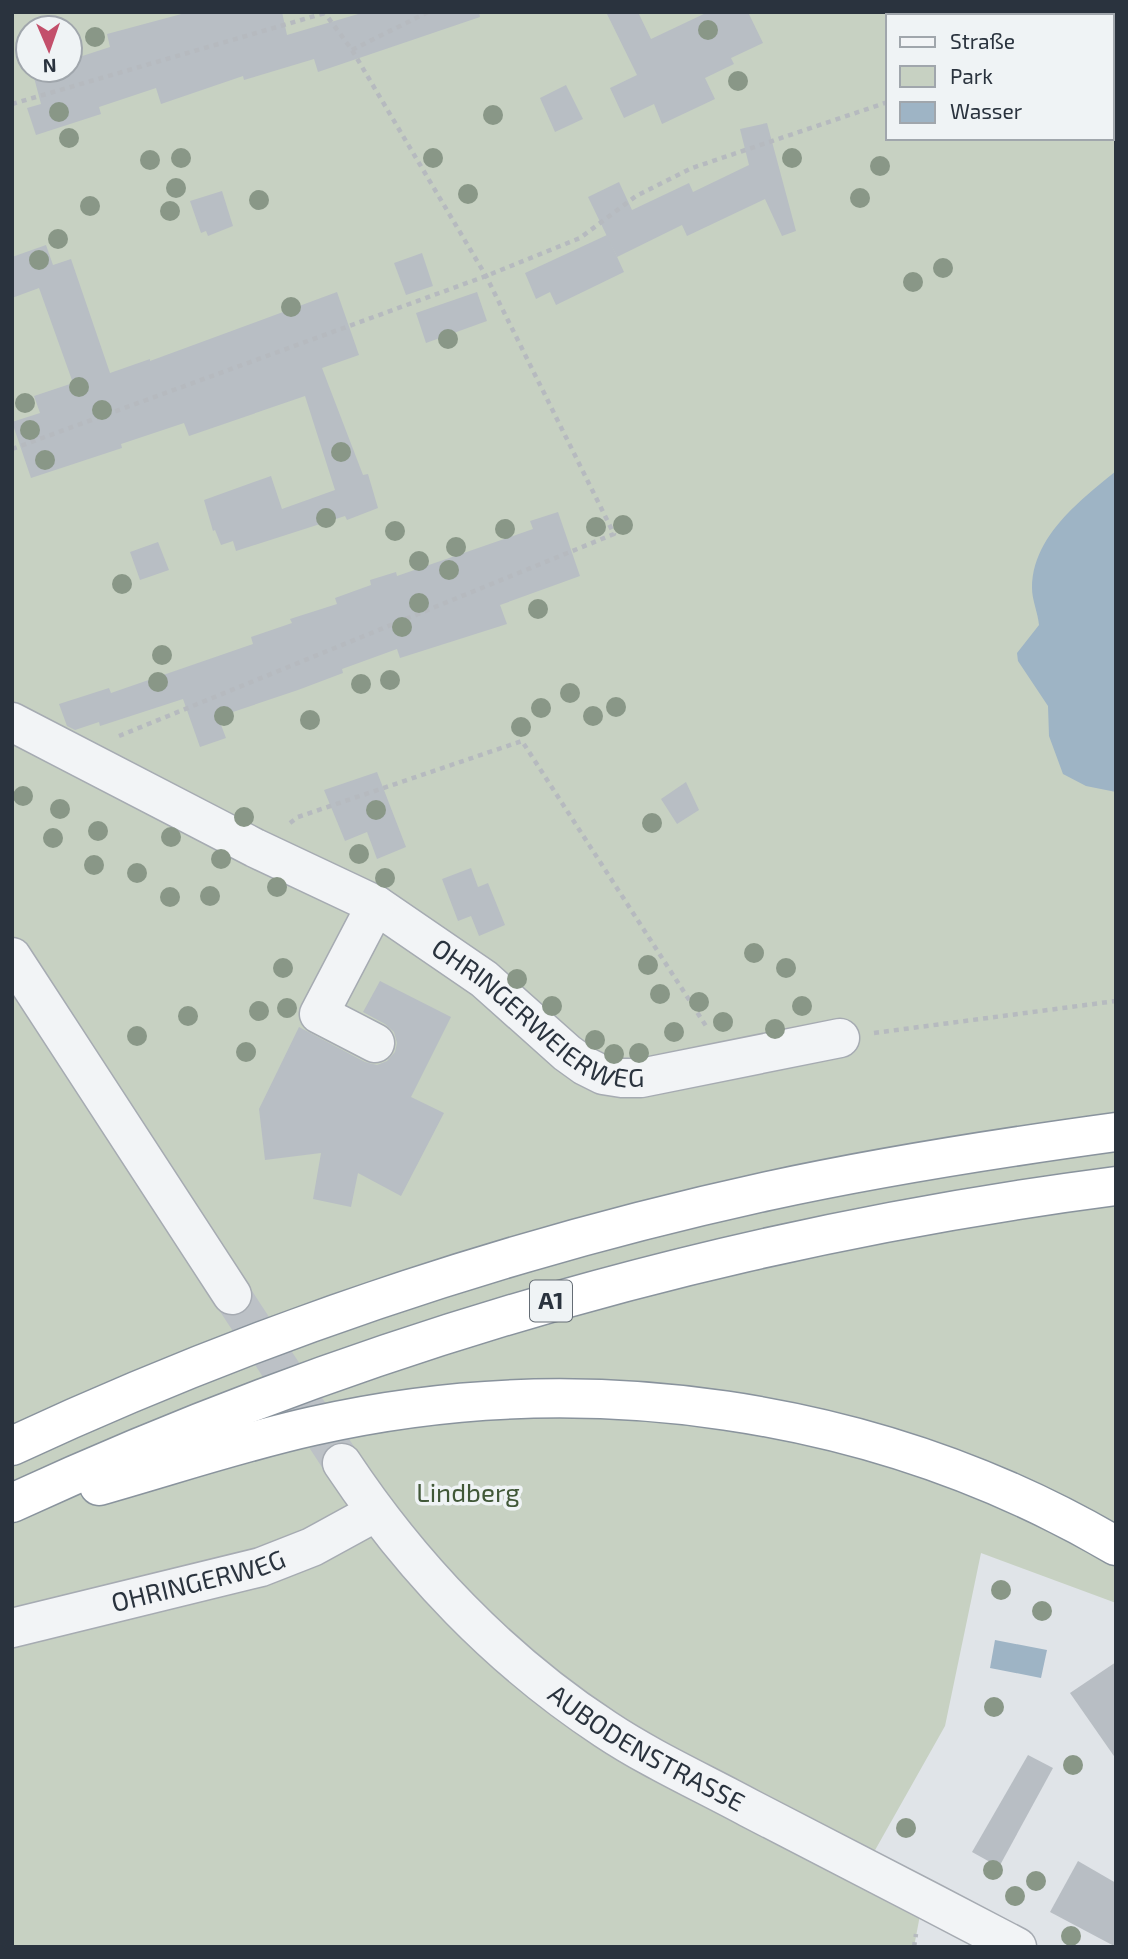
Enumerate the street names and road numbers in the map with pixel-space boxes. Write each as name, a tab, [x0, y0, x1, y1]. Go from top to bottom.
street label: OHRINGERWEIERWEG	[427, 931, 644, 1093]
road number: A1	[530, 1280, 572, 1322]
street label: OHRINGERWEG	[108, 1542, 289, 1617]
street label: AUBODENSTRASSE	[543, 1677, 750, 1817]

